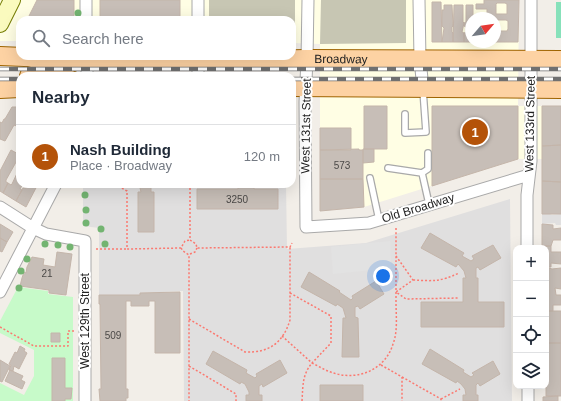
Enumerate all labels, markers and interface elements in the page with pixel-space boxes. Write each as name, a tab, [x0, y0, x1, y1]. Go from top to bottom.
north arrow	[465, 12, 501, 48]
search box	[16, 16, 296, 60]
icon: search	[30, 27, 52, 49]
text: Search here	[62, 30, 144, 47]
street label: Broadway	[314, 52, 368, 66]
street label: West 133rd Street	[522, 75, 538, 172]
street label: West 131st Street	[298, 78, 314, 174]
text: Nearby	[32, 88, 90, 107]
pin: 1	[462, 117, 488, 147]
text: Nash Building	[70, 141, 171, 158]
text: 1	[41, 149, 49, 164]
text: 120 m	[244, 149, 280, 164]
text: Place · Broadway	[70, 158, 172, 173]
house number: 573	[334, 160, 351, 171]
street label: Old Broadway	[380, 190, 456, 226]
house number: 3250	[226, 194, 249, 205]
map controls	[513, 245, 549, 389]
button: +	[513, 245, 549, 281]
your location	[373, 266, 393, 286]
house number: 21	[41, 268, 53, 279]
street label: West 129th Street	[78, 272, 92, 369]
button: −	[513, 281, 549, 317]
button: locate	[513, 317, 549, 353]
house number: 509	[105, 330, 122, 341]
button: layers	[513, 353, 549, 389]

